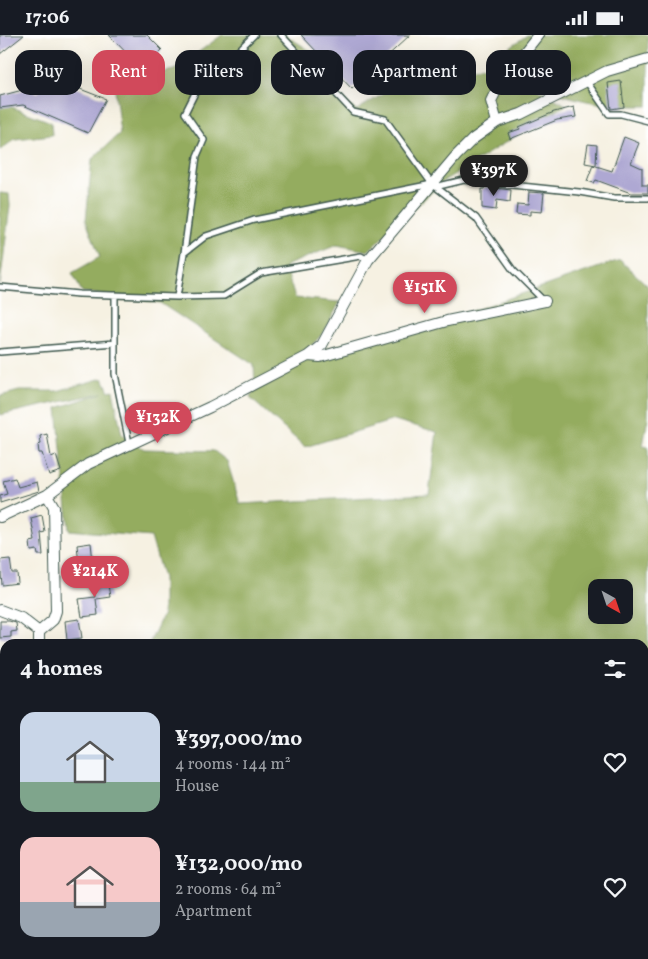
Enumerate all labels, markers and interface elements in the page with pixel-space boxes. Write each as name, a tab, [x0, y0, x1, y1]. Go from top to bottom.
text: 17:06	[25, 5, 69, 31]
chip: Buy	[15, 50, 82, 95]
chip: Rent	[92, 50, 165, 95]
chip: Filters	[175, 50, 261, 95]
chip: New	[271, 50, 343, 95]
chip: Apartment	[353, 50, 476, 95]
chip: House	[486, 50, 571, 95]
pin: ¥397K	[459, 155, 529, 197]
text: ¥397K	[471, 160, 517, 182]
pin: ¥151K	[390, 271, 460, 314]
text: ¥151K	[404, 277, 446, 299]
pin: ¥132K	[123, 401, 193, 444]
text: ¥132K	[136, 407, 180, 429]
pin: ¥214K	[60, 555, 130, 598]
text: ¥214K	[72, 561, 118, 583]
north arrow	[588, 579, 632, 624]
map controls	[588, 579, 633, 624]
text: 4 homes	[20, 655, 103, 684]
icon: filters	[601, 655, 629, 683]
text: ¥397,000/mo	[175, 725, 302, 754]
icon: home	[60, 732, 120, 792]
icon: heart	[601, 748, 629, 776]
text: 4 rooms · 144 m²	[175, 754, 291, 776]
text: House	[175, 776, 219, 798]
text: ¥132,000/mo	[175, 850, 302, 879]
icon: home	[60, 857, 120, 917]
icon: heart	[601, 873, 629, 901]
text: 2 rooms · 64 m²	[175, 879, 282, 901]
text: Apartment	[175, 901, 252, 923]

